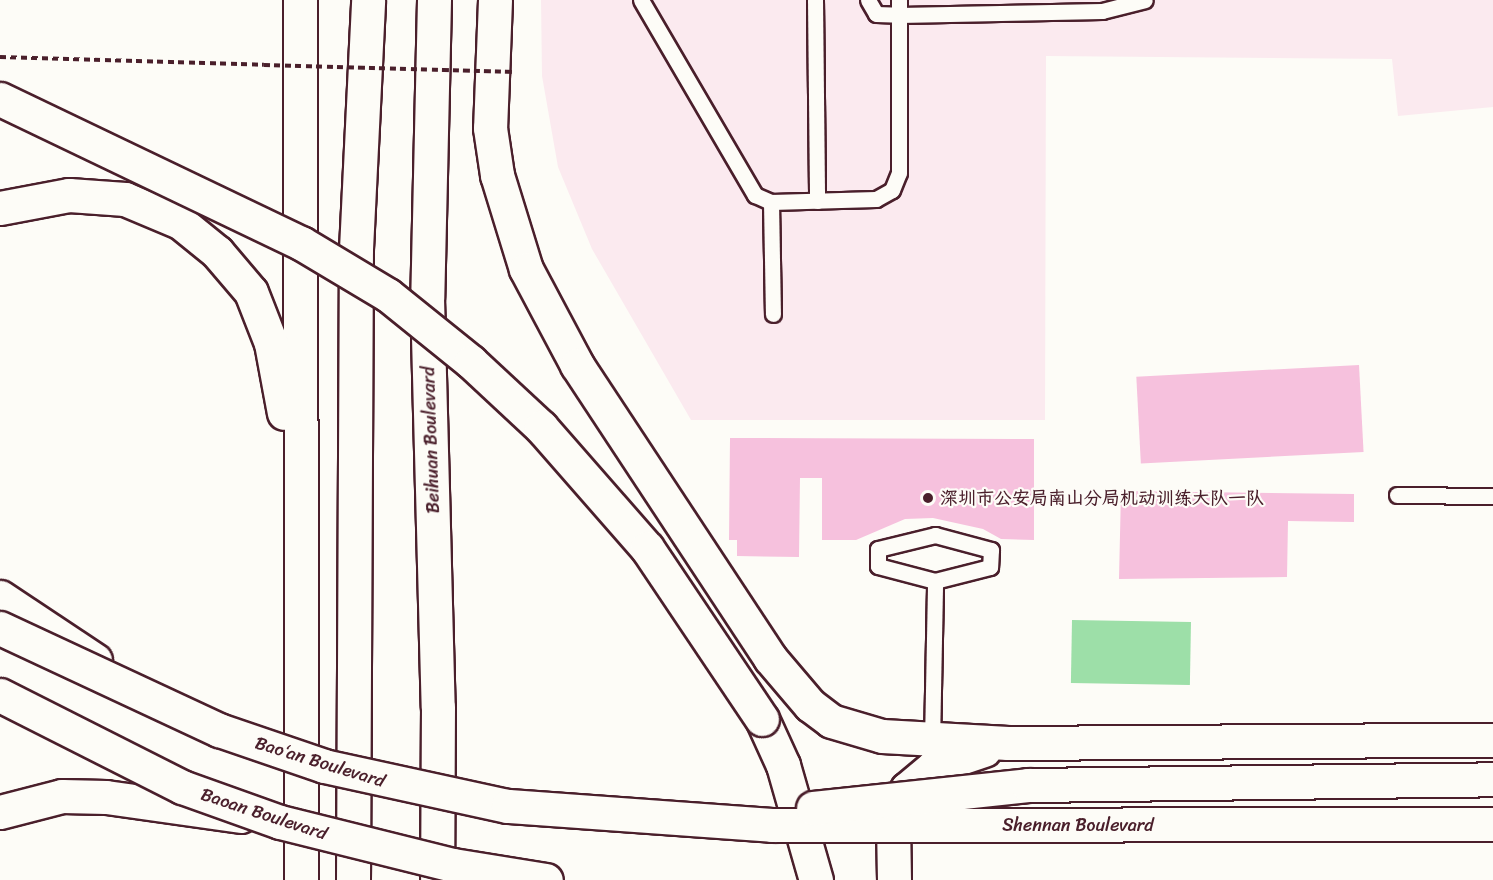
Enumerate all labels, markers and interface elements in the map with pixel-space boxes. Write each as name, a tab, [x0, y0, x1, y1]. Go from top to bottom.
street label: Beihuan Boulevard	[418, 367, 444, 513]
place label: 深圳市公安局南山分局机动训练大队一队	[940, 487, 1264, 509]
marker: 深圳市公安局南山分局机动训练大队一队	[921, 491, 935, 505]
street label: Bao‘an Boulevard	[252, 732, 388, 792]
street label: Baoan Boulevard	[198, 783, 330, 845]
street label: Shennan Boulevard	[1002, 814, 1154, 836]

